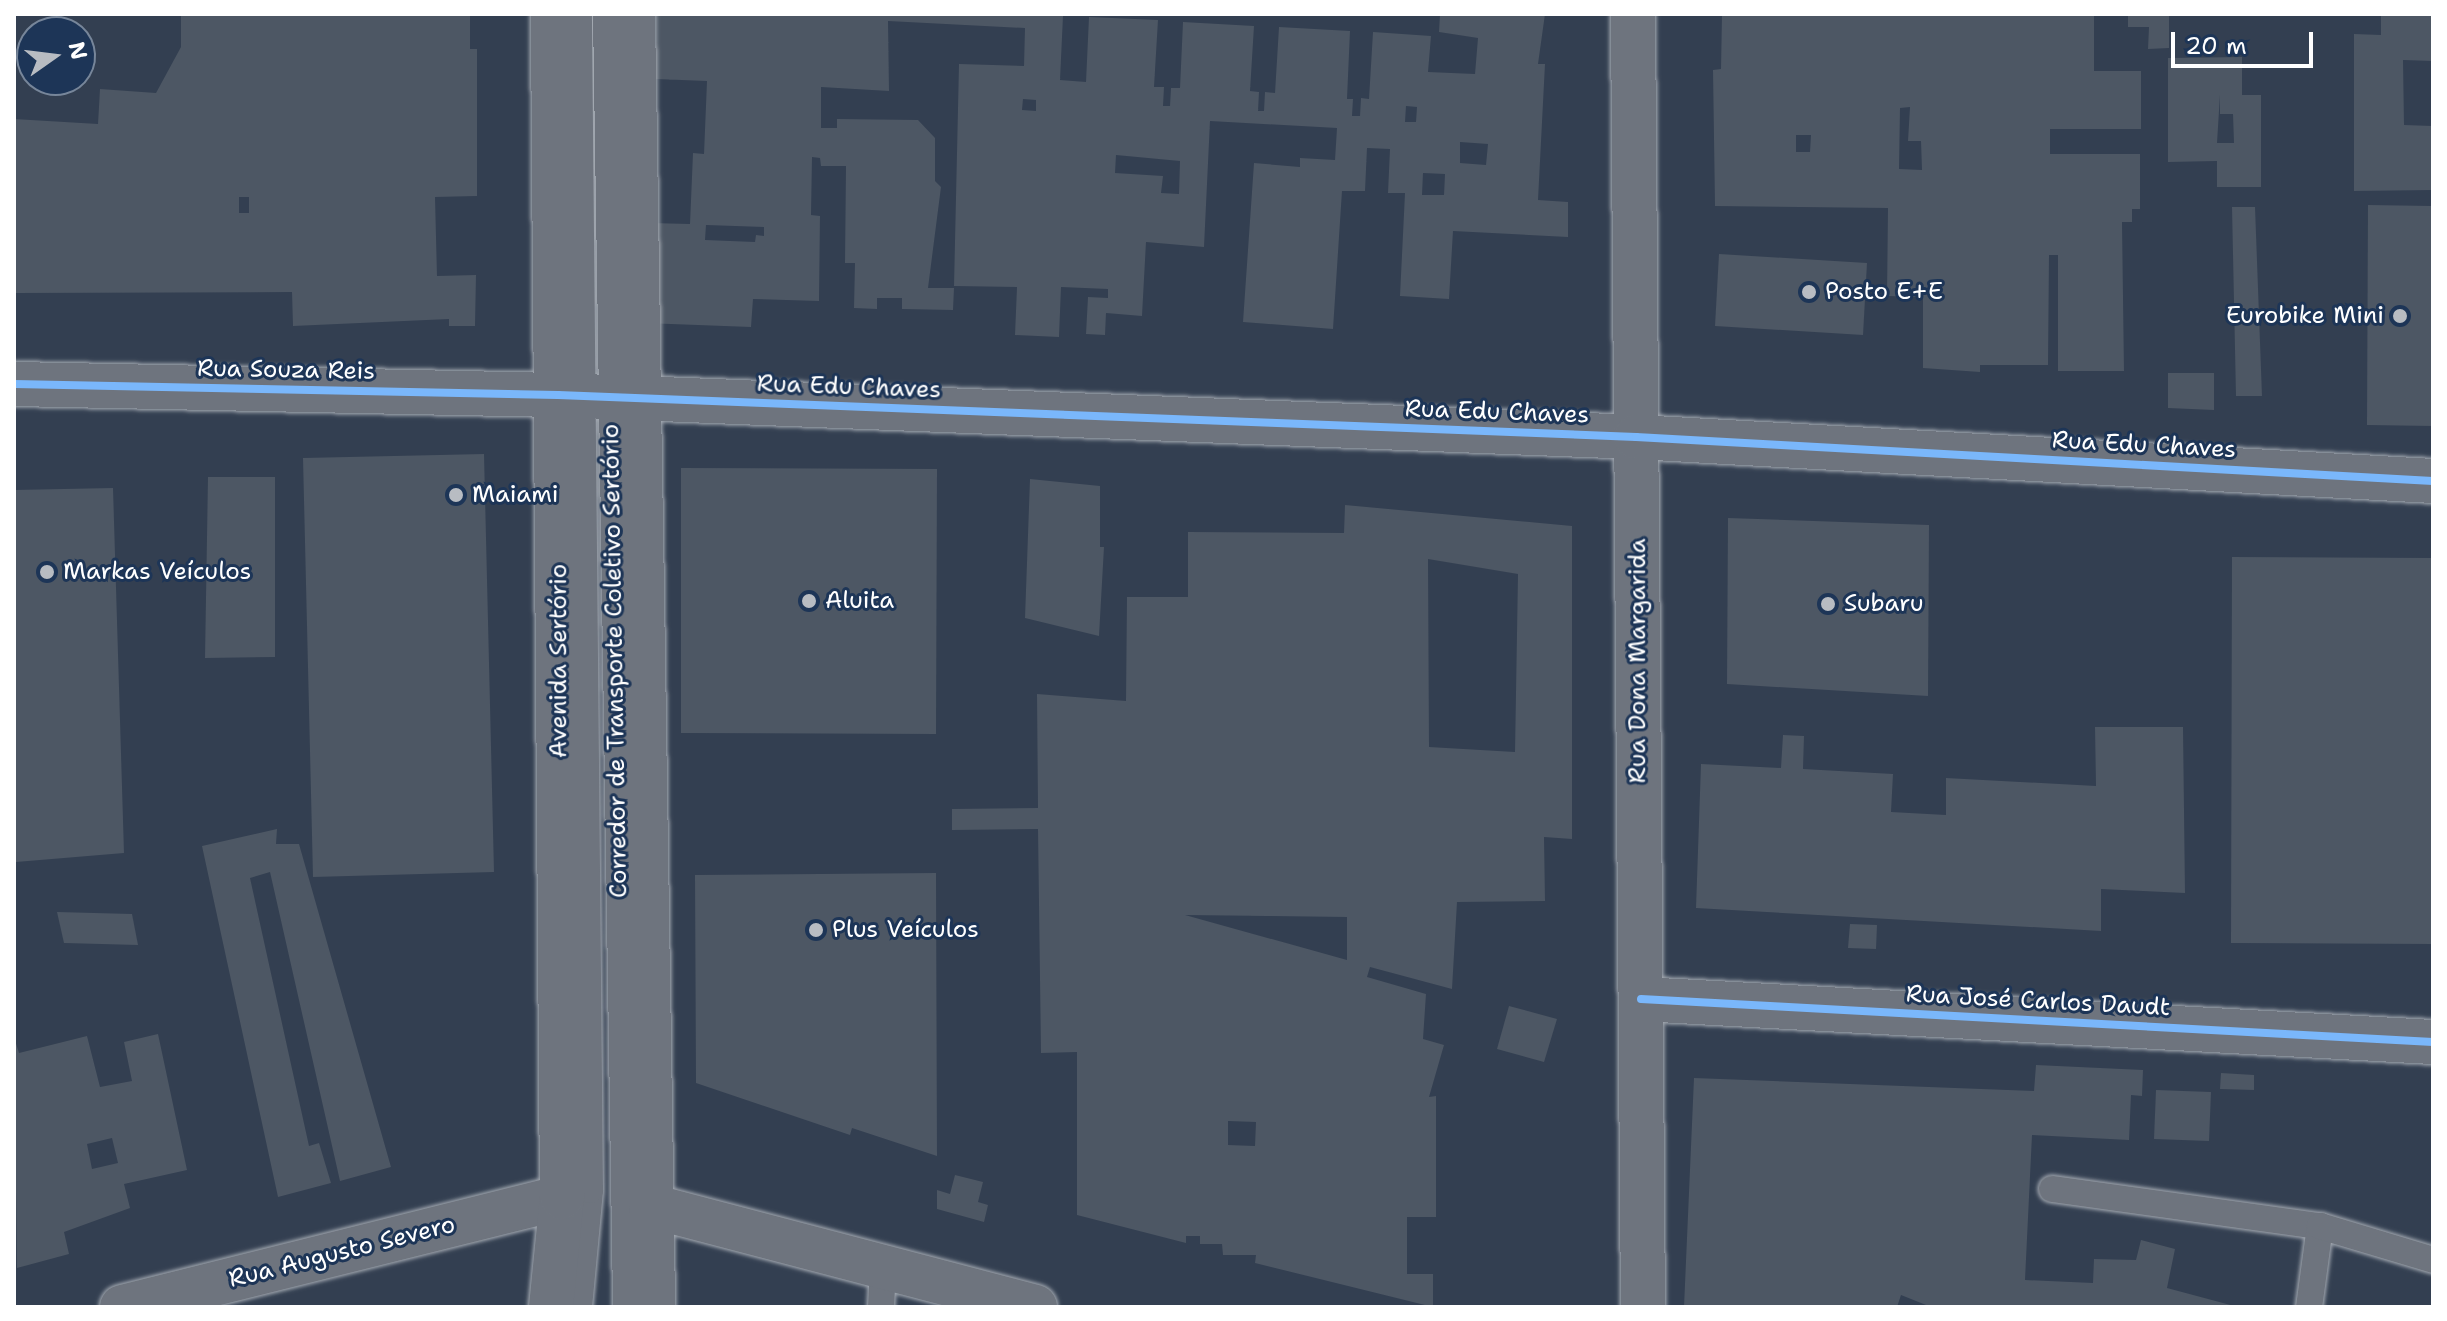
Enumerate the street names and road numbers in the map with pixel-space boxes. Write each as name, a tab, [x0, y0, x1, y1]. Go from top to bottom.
street label: Rua Souza Reis	[197, 354, 375, 386]
street label: Rua Edu Chaves	[756, 369, 942, 405]
street label: Rua Edu Chaves	[1404, 394, 1590, 430]
street label: Corredor de Transporte Coletivo Sertório	[596, 424, 634, 898]
street label: Rua Edu Chaves	[2051, 426, 2237, 464]
street label: Rua Dona Margarida	[1624, 539, 1652, 783]
street label: Avenida Sertório	[545, 564, 573, 758]
street label: Rua José Carlos Daudt	[1905, 980, 2171, 1022]
street label: Rua Augusto Severo	[226, 1210, 458, 1294]

